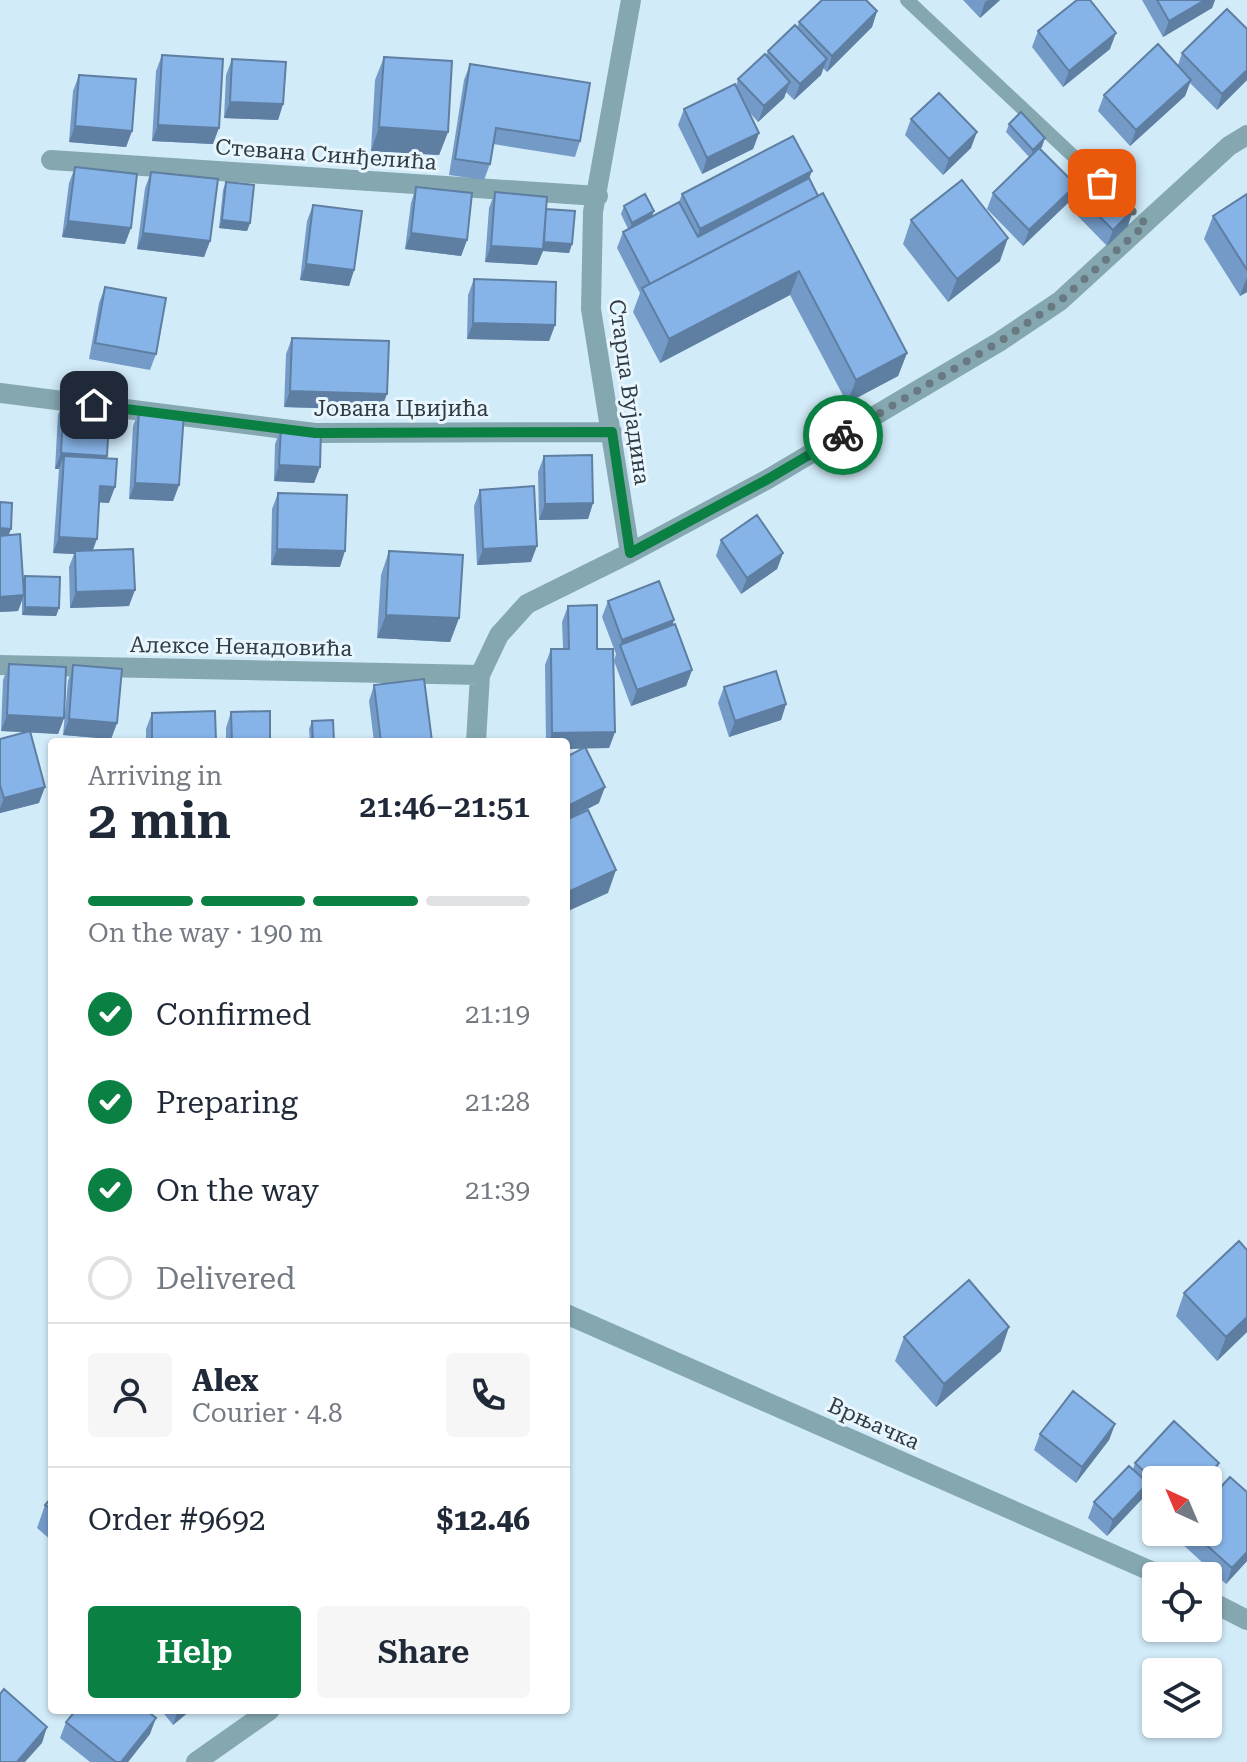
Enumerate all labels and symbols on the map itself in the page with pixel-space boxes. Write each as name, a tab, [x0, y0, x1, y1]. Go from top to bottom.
street label: Стевана Синђелића	[214, 134, 438, 175]
pin	[1068, 149, 1136, 217]
street label: Старца Вујадина	[604, 298, 655, 487]
pin	[60, 371, 128, 439]
courier	[803, 395, 883, 475]
street label: Јована Цвијића	[314, 396, 488, 421]
street label: Алексе Ненадовића	[130, 632, 353, 661]
street label: Врњачка	[824, 1392, 924, 1455]
north arrow	[1142, 1466, 1222, 1546]

